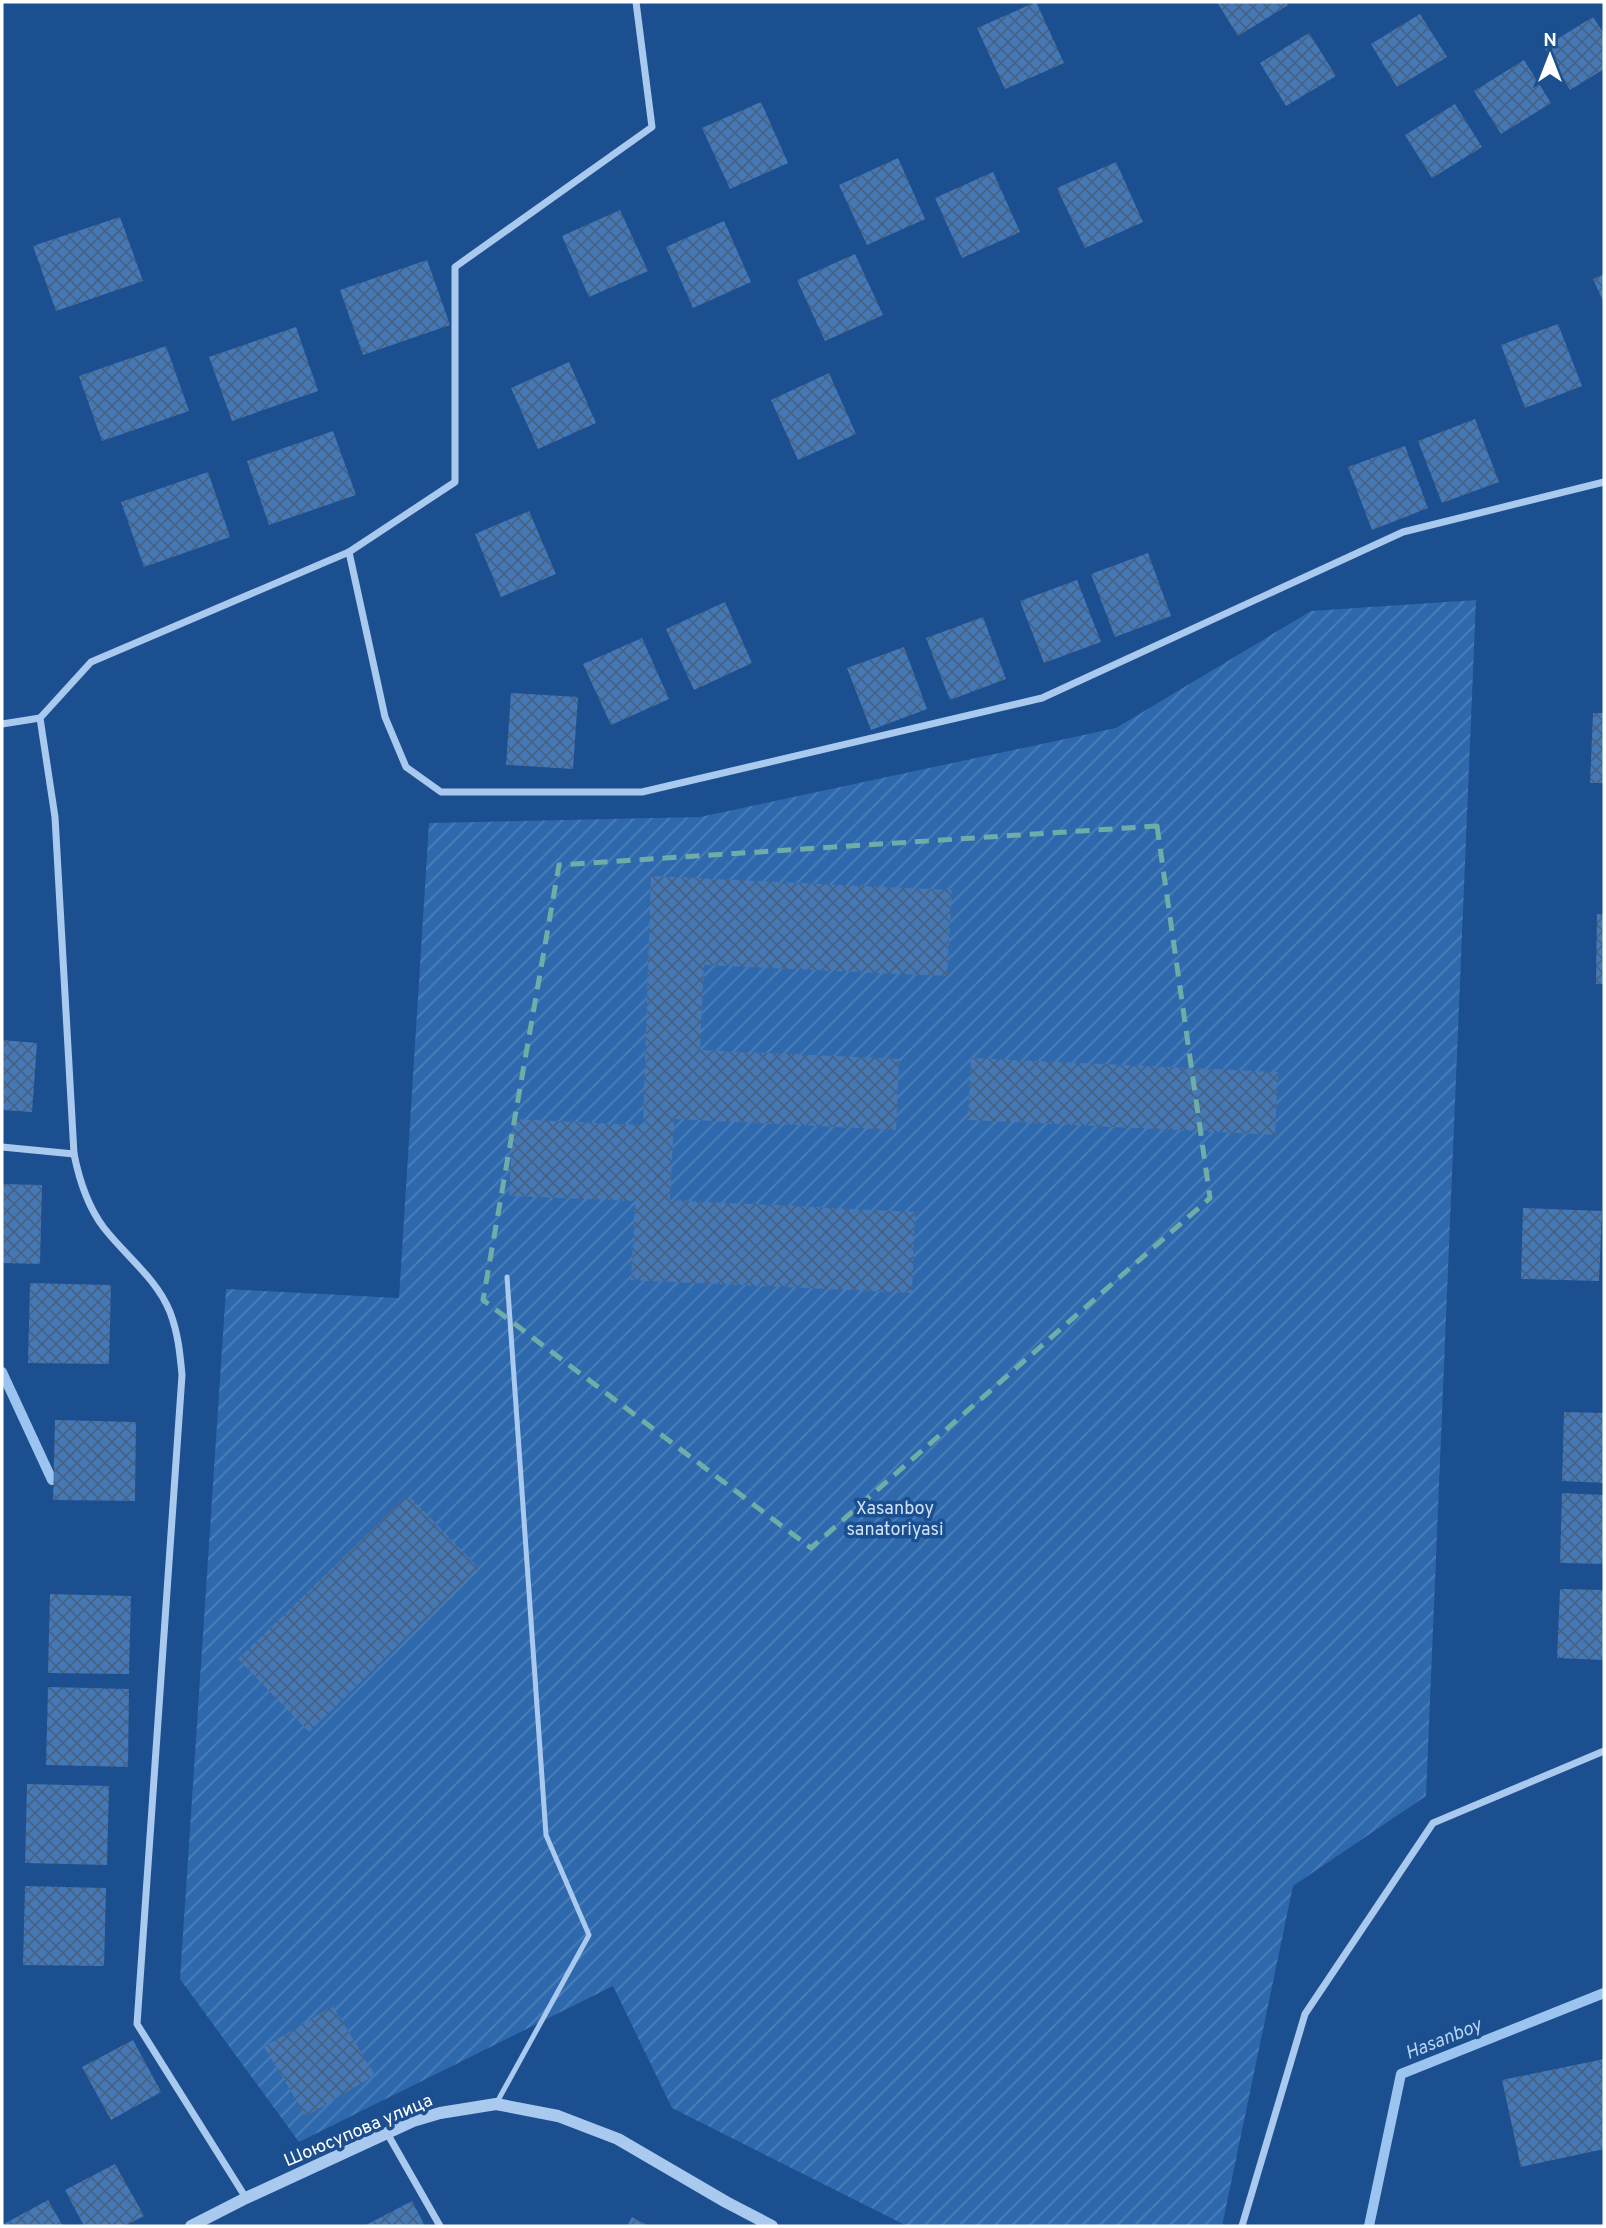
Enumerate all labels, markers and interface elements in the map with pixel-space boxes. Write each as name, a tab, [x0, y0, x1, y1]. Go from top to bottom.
north arrow	[1515, 21, 1585, 91]
text: N	[1543, 29, 1557, 53]
park label: Xasanboy sanatoriyasi	[846, 1498, 944, 1542]
water label: Hasanboy	[1402, 2013, 1487, 2066]
street label: Шоюсупова улица	[281, 2090, 436, 2173]

